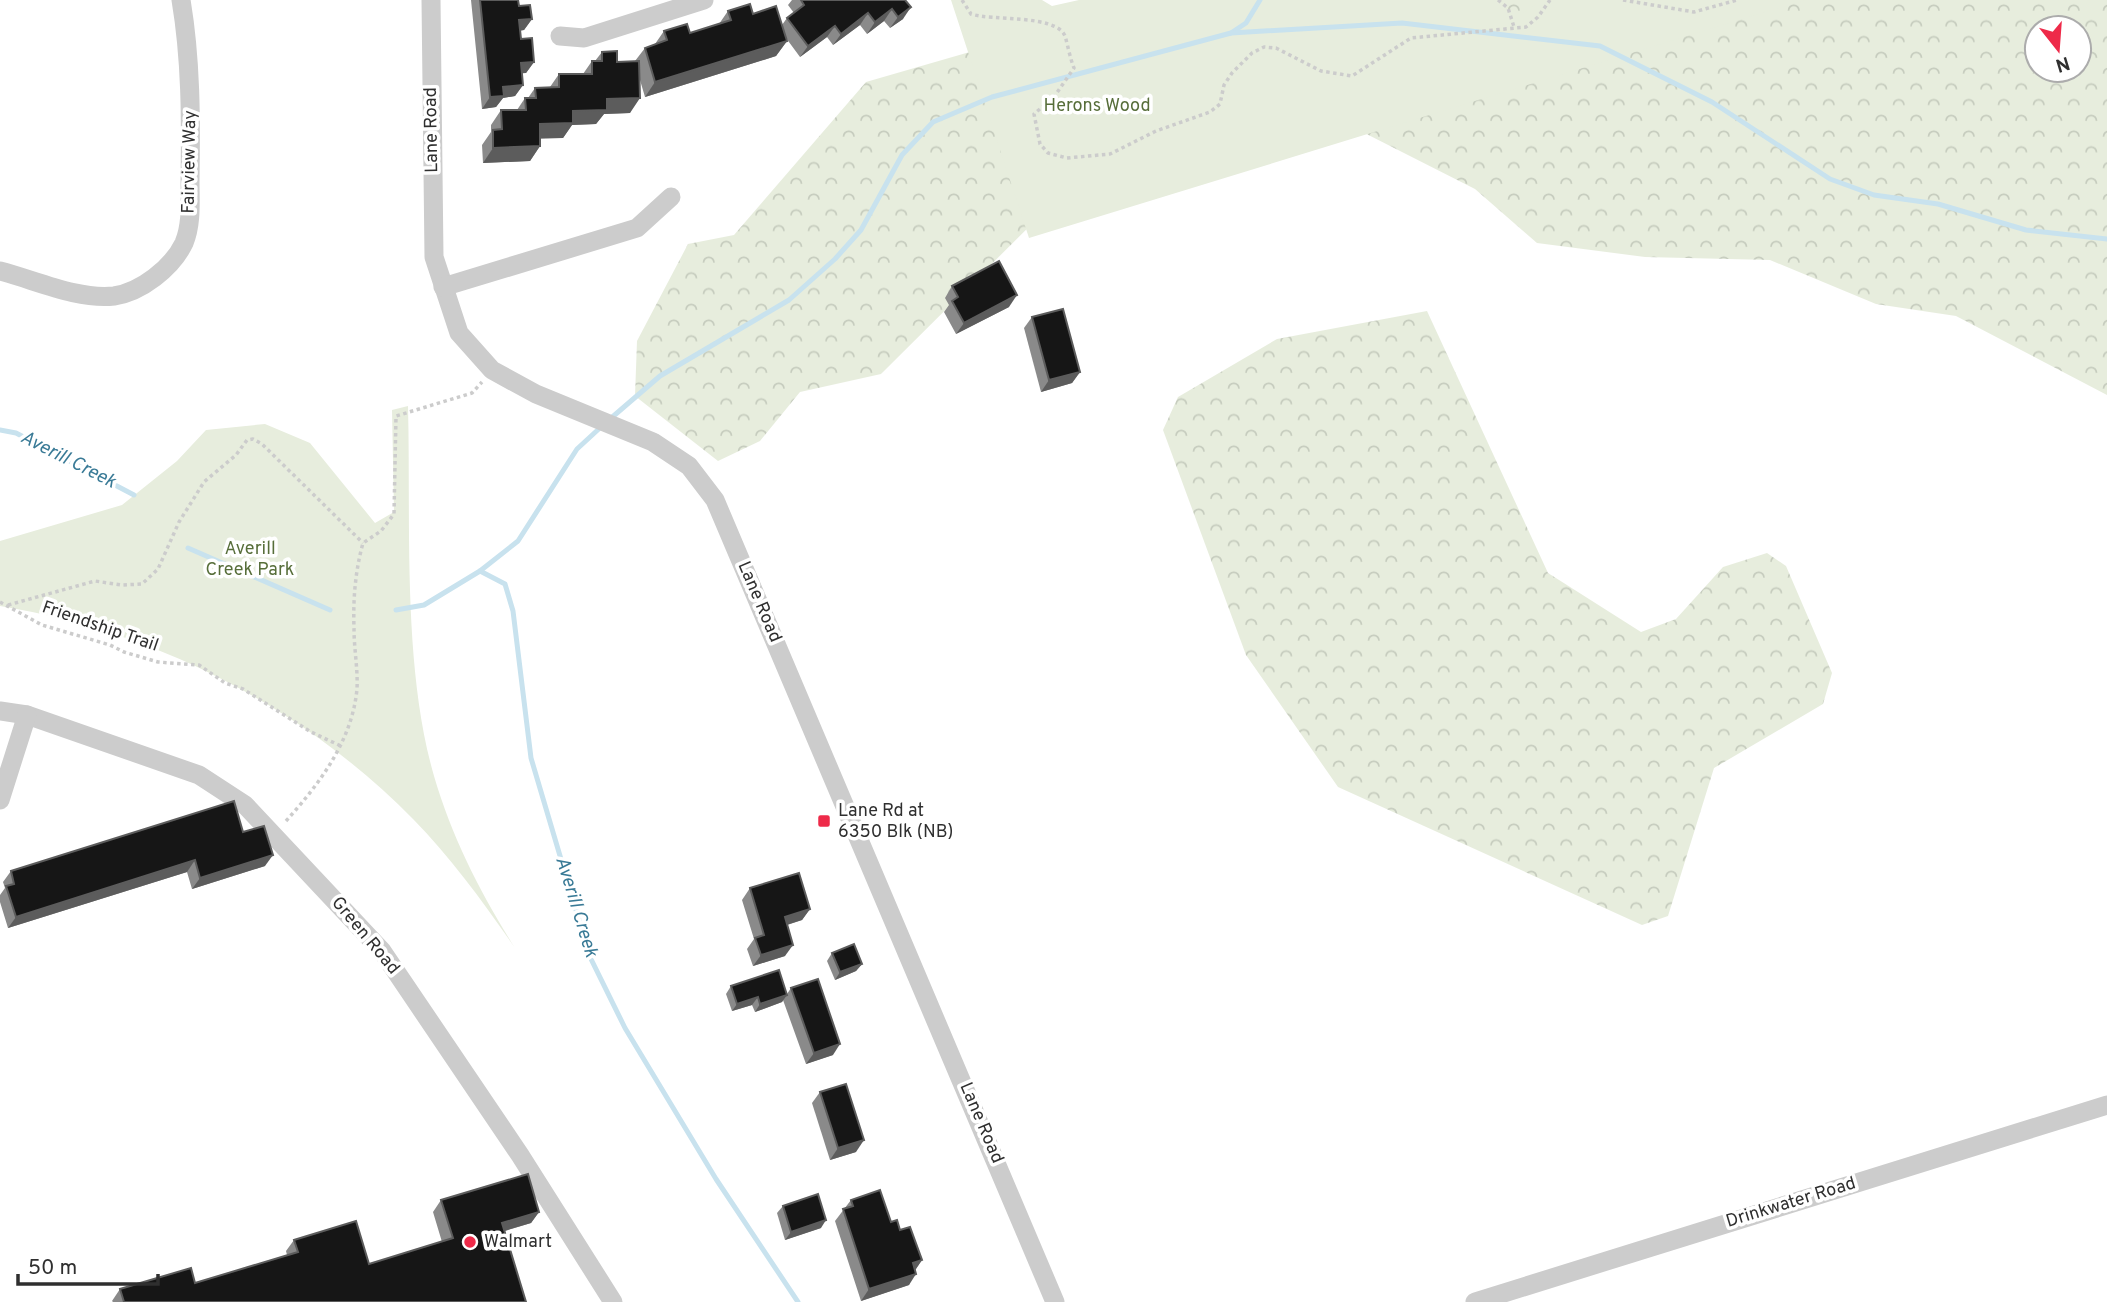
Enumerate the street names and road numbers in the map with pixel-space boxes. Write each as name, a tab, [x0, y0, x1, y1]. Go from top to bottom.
street label: Lane Road	[420, 87, 444, 173]
street label: Fairview Way	[178, 110, 202, 214]
street label: Lane Road	[732, 558, 786, 646]
street label: Friendship Trail	[39, 596, 161, 658]
street label: Green Road	[326, 892, 404, 980]
street label: Lane Road	[954, 1079, 1008, 1167]
street label: Drinkwater Road	[1723, 1172, 1859, 1234]

